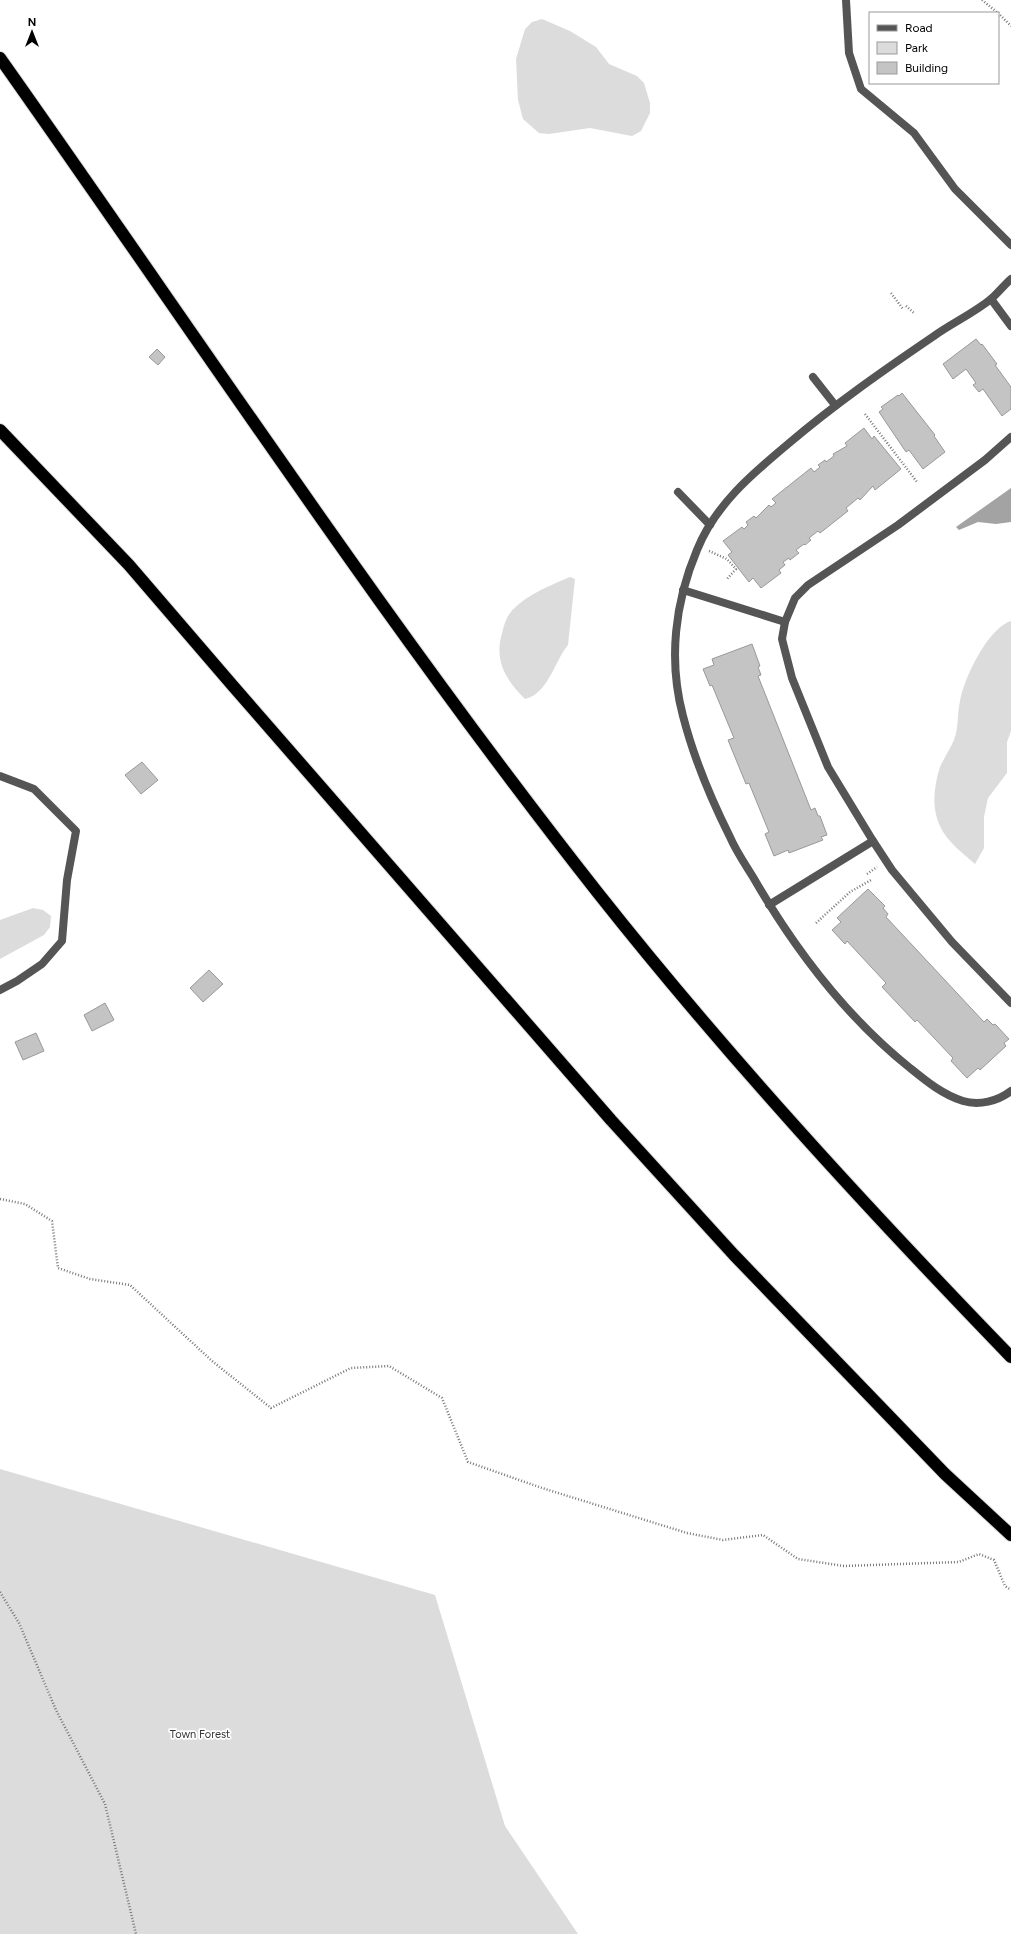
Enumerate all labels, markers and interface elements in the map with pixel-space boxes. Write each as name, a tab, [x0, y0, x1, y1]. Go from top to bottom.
north arrow	[12, 12, 52, 52]
legend	[869, 12, 999, 84]
text: N	[28, 16, 36, 29]
text: Road	[905, 21, 933, 35]
text: Park	[905, 41, 928, 55]
text: Building	[905, 61, 948, 75]
park label: Town Forest	[170, 1728, 230, 1741]

